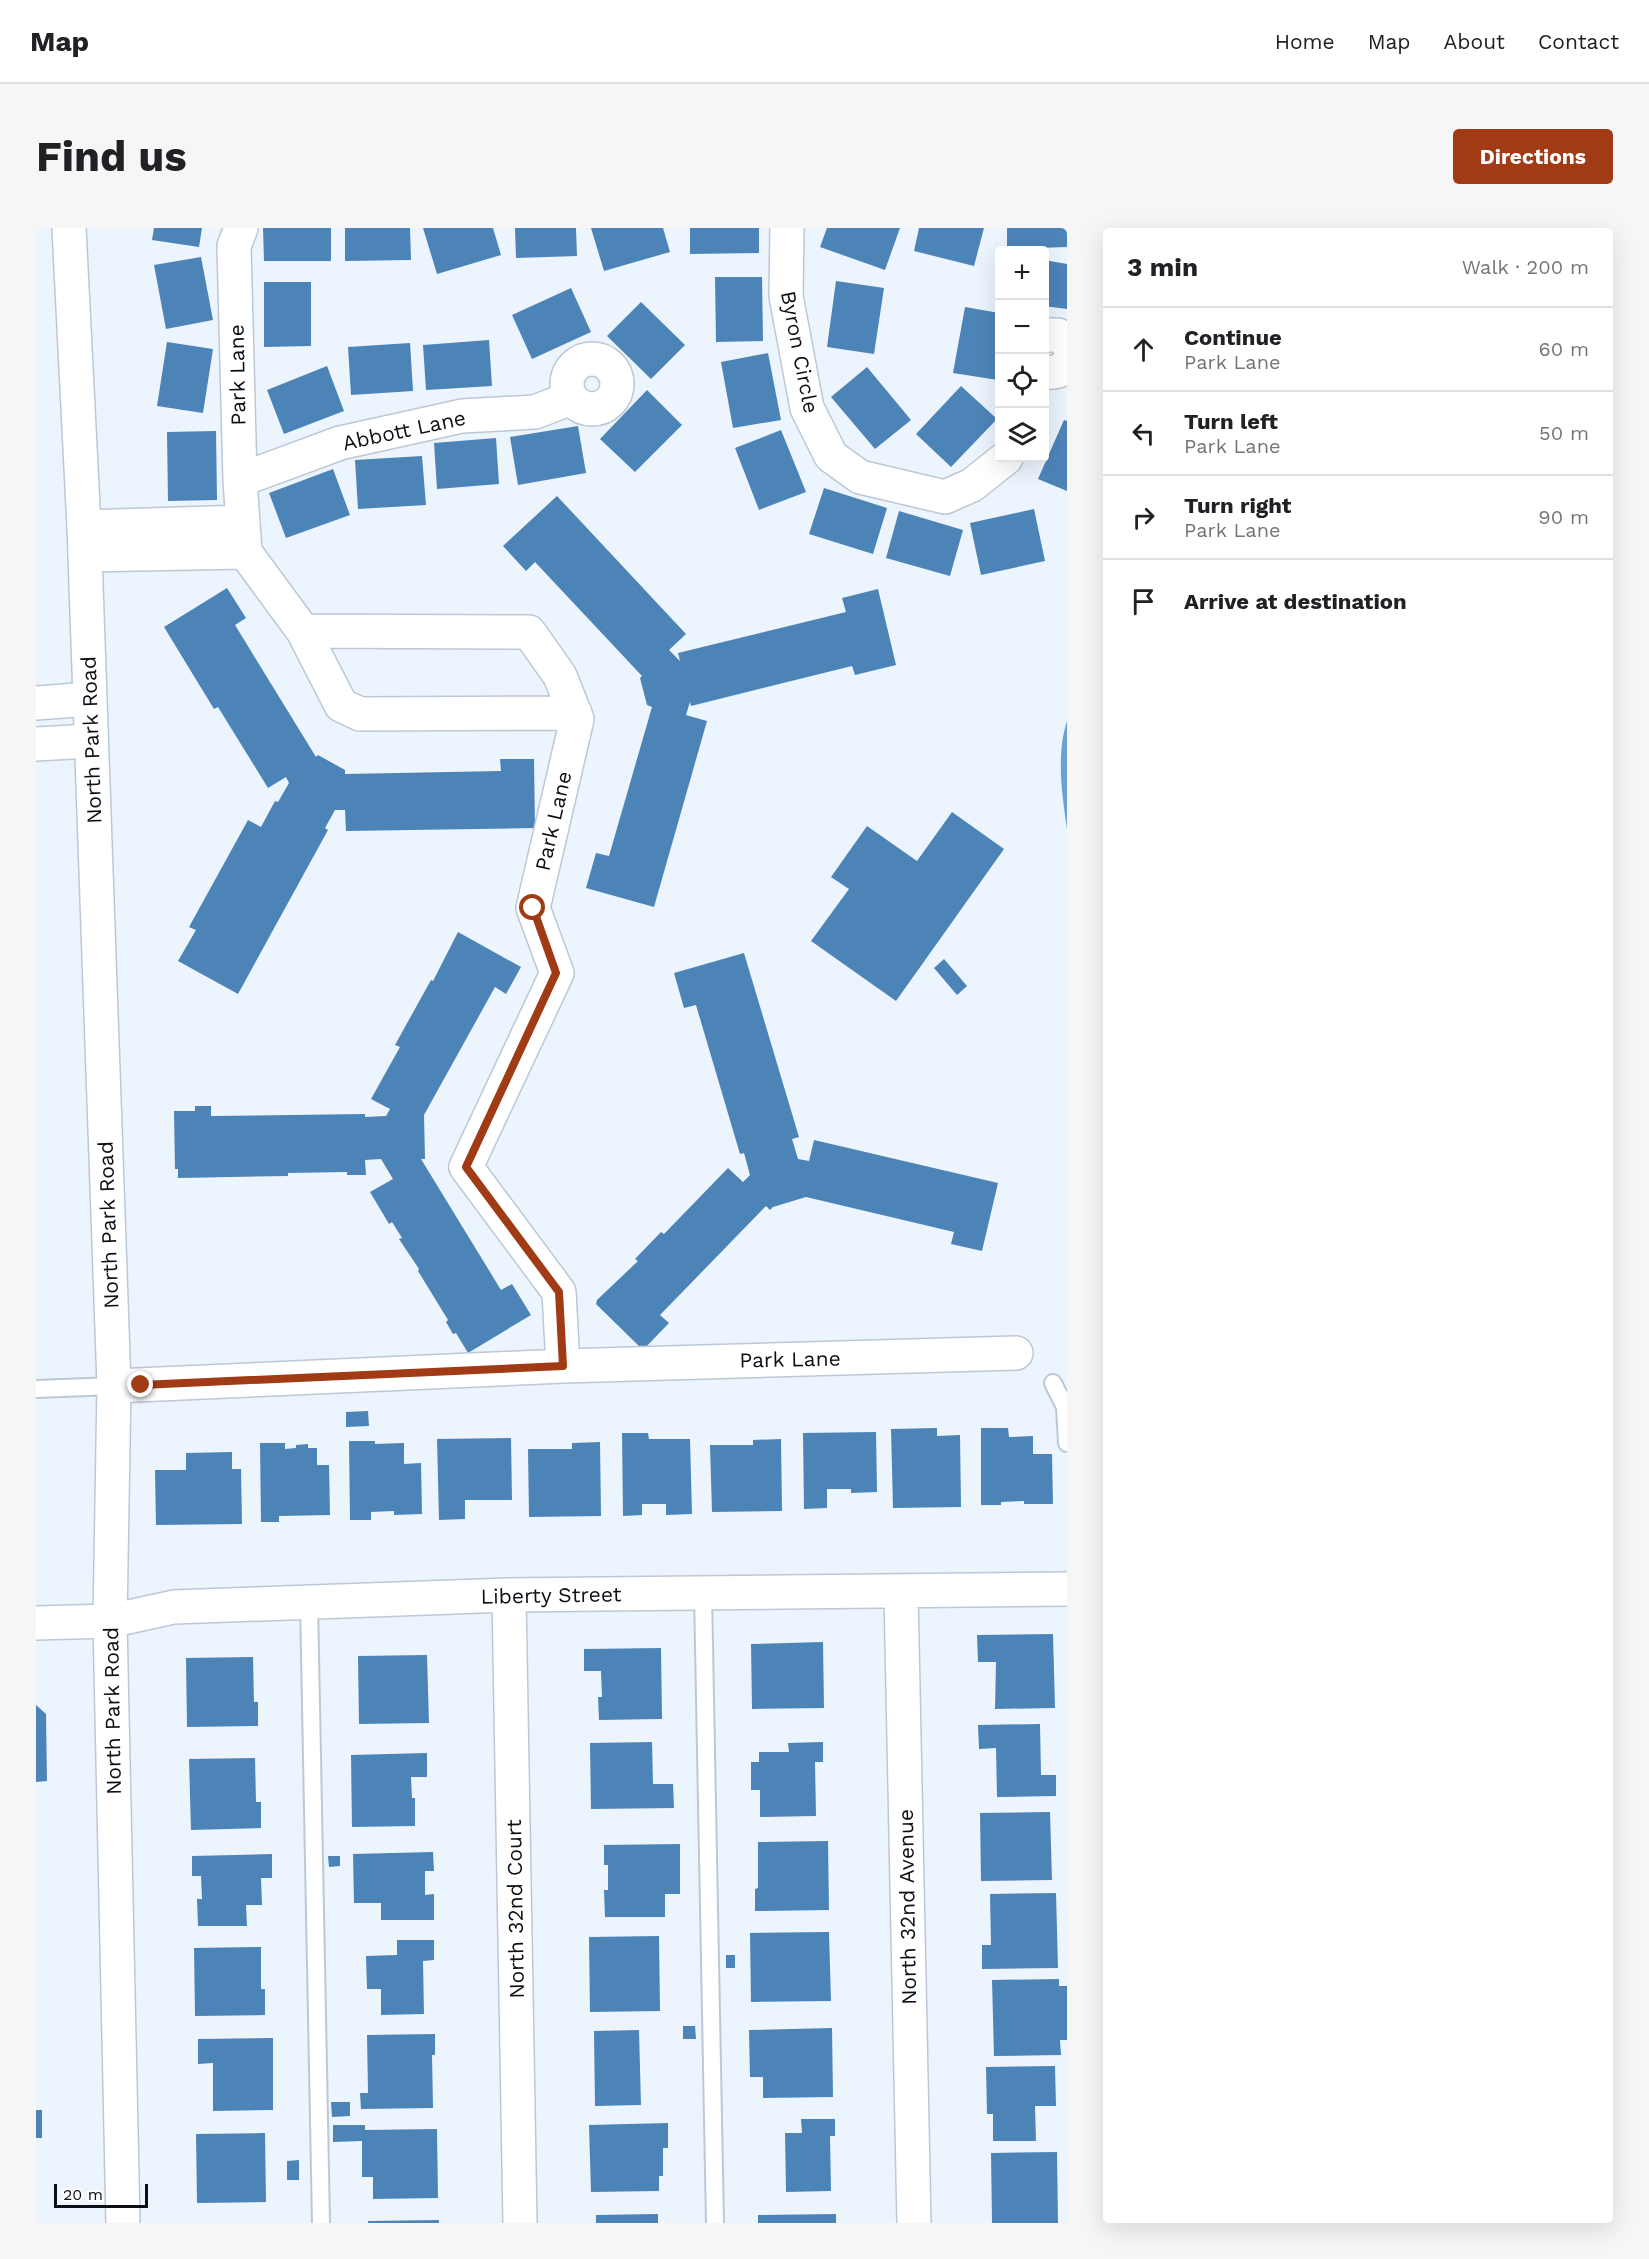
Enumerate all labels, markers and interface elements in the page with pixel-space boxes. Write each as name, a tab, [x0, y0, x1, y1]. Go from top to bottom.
text: Map	[30, 25, 89, 58]
text: Home	[1275, 29, 1335, 54]
text: Map	[1368, 29, 1411, 54]
text: About	[1444, 29, 1505, 54]
text: Contact	[1538, 29, 1619, 54]
button: Directions	[1453, 129, 1613, 184]
text: Find us	[36, 132, 187, 181]
map controls	[995, 246, 1049, 462]
button: +	[995, 246, 1049, 300]
text: 3 min	[1127, 252, 1198, 282]
text: Walk · 200 m	[1462, 255, 1589, 279]
street label: Byron Circle	[776, 289, 824, 415]
button: −	[995, 300, 1049, 354]
street label: Park Lane	[224, 324, 250, 426]
text: Continue	[1184, 325, 1282, 350]
icon: ahead	[1127, 333, 1160, 366]
text: 60 m	[1539, 337, 1589, 361]
text: Park Lane	[1184, 350, 1281, 374]
button: locate	[995, 354, 1049, 408]
street label: Abbott Lane	[340, 405, 468, 455]
button: layers	[995, 408, 1049, 462]
text: Turn left	[1184, 409, 1278, 434]
icon: left	[1127, 417, 1160, 450]
text: 50 m	[1539, 421, 1589, 445]
text: Park Lane	[1184, 434, 1281, 458]
text: Turn right	[1184, 493, 1291, 518]
icon: right	[1127, 501, 1160, 534]
text: 90 m	[1538, 505, 1589, 529]
text: Park Lane	[1184, 518, 1281, 542]
icon: arrive	[1127, 585, 1160, 618]
text: Arrive at destination	[1184, 589, 1407, 614]
street label: North Park Road	[76, 656, 106, 824]
street label: Park Lane	[529, 769, 577, 873]
route start	[519, 894, 545, 920]
street label: North Park Road	[93, 1141, 123, 1309]
street label: Park Lane	[739, 1346, 841, 1372]
route end	[127, 1371, 153, 1397]
street label: Liberty Street	[480, 1581, 622, 1609]
street label: North Park Road	[98, 1627, 126, 1795]
street label: North 32nd Avenue	[893, 1809, 921, 2005]
street label: North 32nd Court	[501, 1819, 529, 1999]
scale bar	[54, 2181, 148, 2208]
text: 20 m	[63, 2185, 103, 2204]

